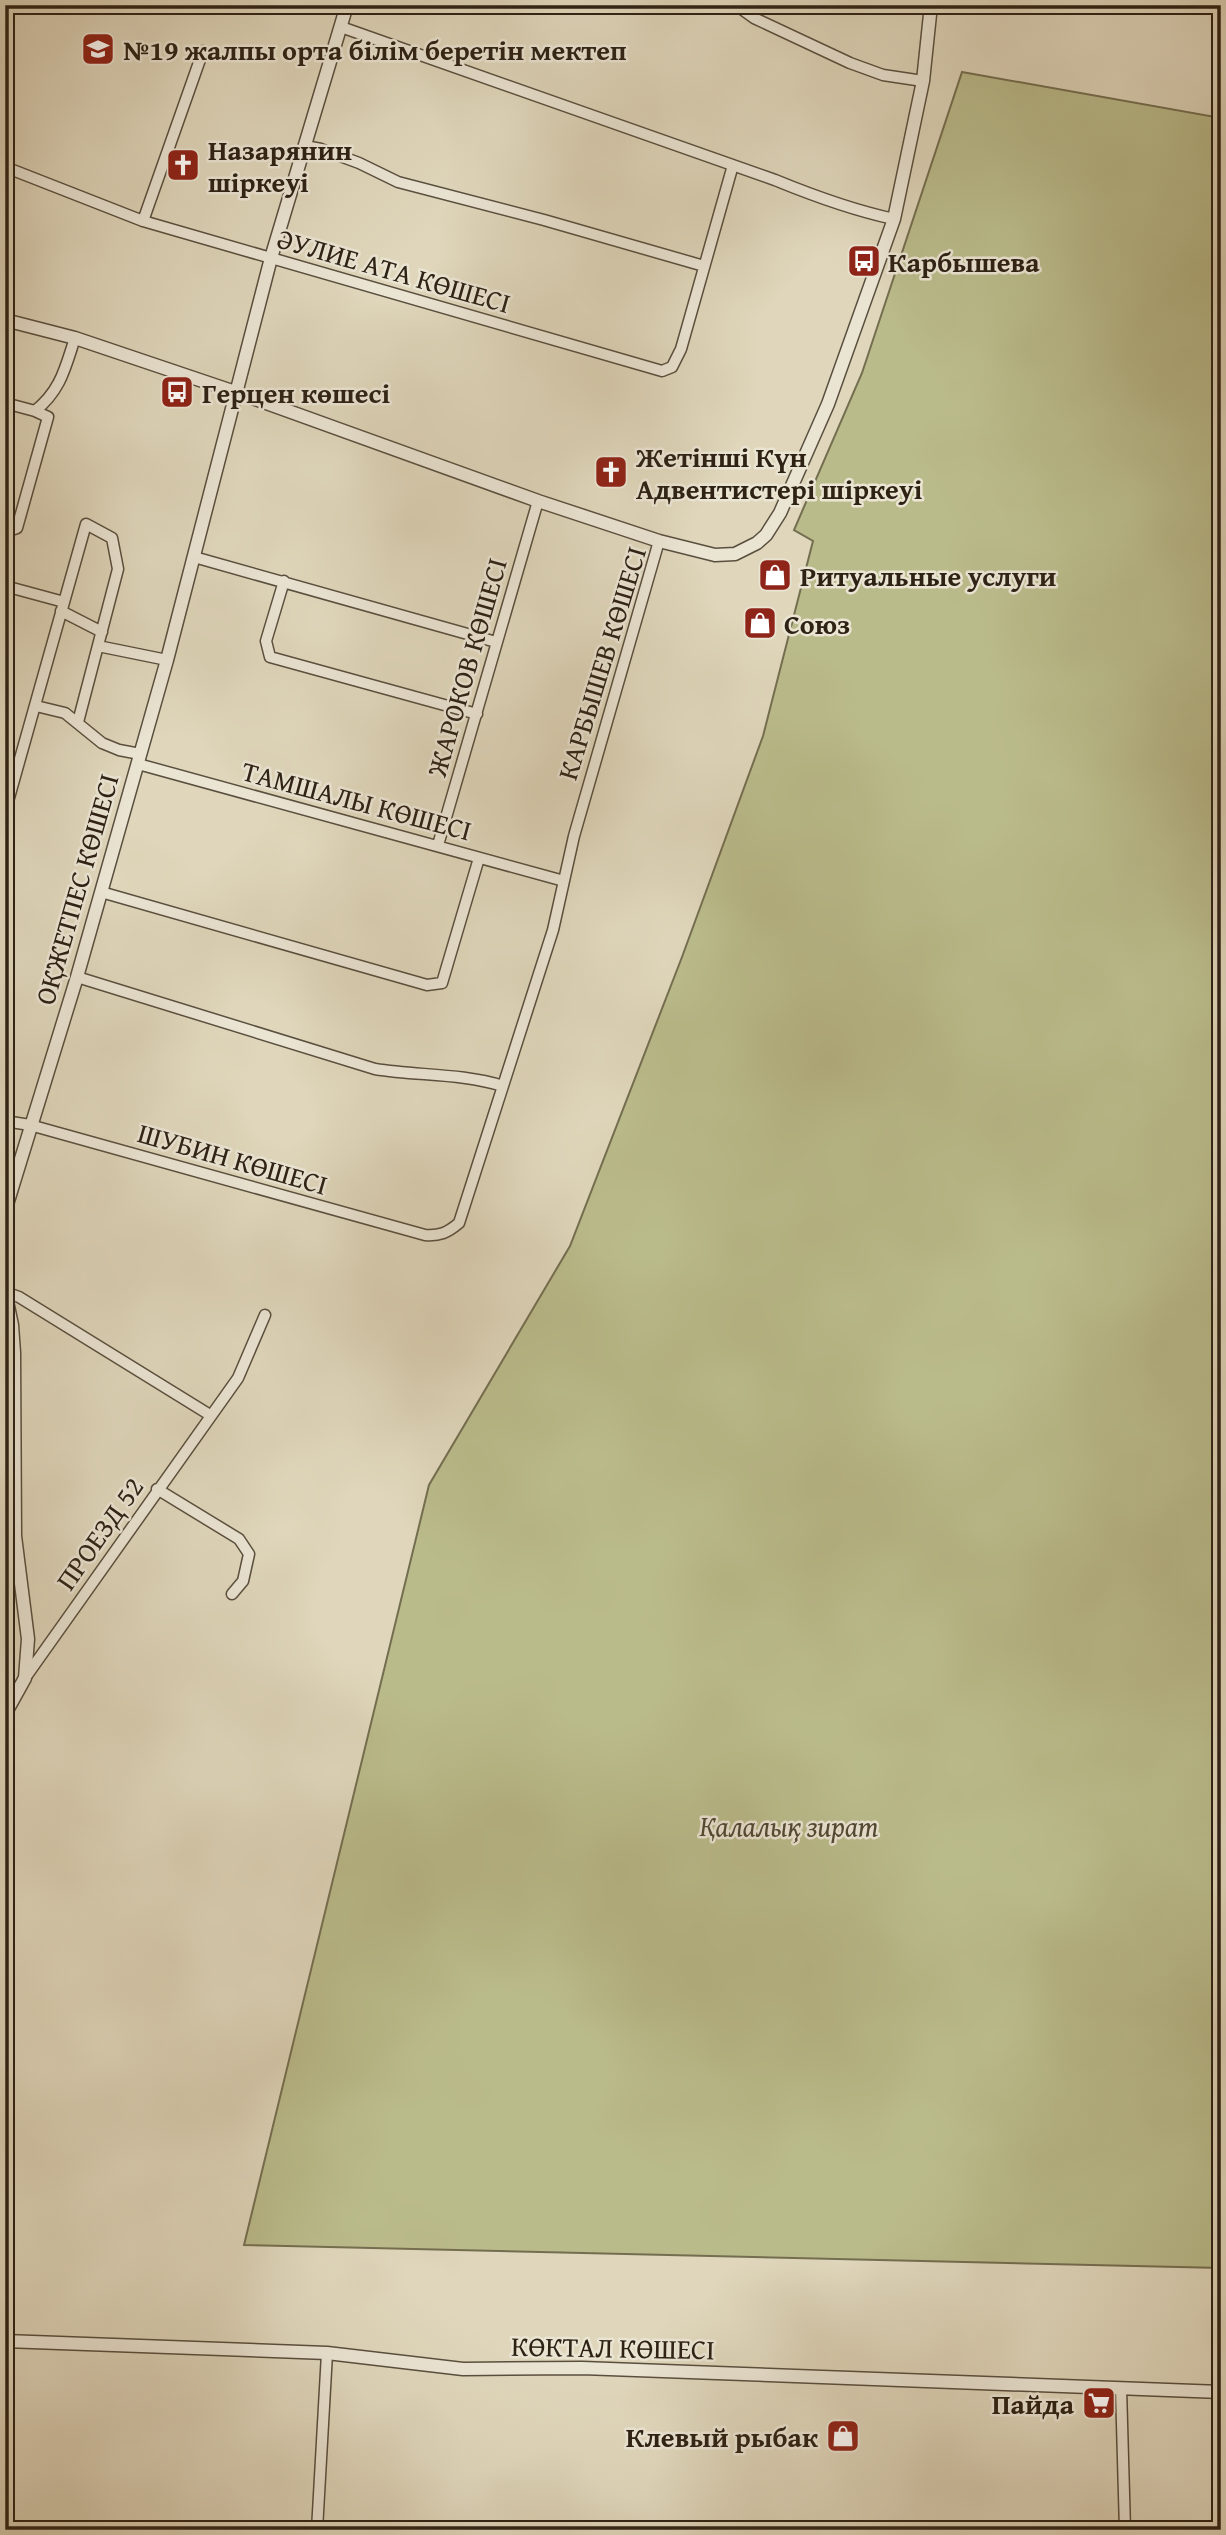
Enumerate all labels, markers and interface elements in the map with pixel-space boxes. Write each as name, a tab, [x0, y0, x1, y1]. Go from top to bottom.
place label: №19 жалпы орта білім беретін мектеп	[122, 29, 627, 70]
school or university icon: №19 жалпы орта білім беретін мектеп	[79, 30, 117, 68]
place label: Назарянин шіркеуі	[208, 129, 352, 202]
church icon: Назарянин шіркеуі	[164, 146, 202, 184]
street label: ӘУЛИЕ АТА КӨШЕСІ	[272, 217, 516, 323]
place label: Карбышева	[888, 241, 1040, 282]
bus stop icon: Карбышева	[845, 242, 883, 280]
place label: Герцен көшесі	[202, 372, 390, 413]
bus stop icon: Герцен көшесі	[158, 373, 196, 411]
place label: Жетінші Күн Адвентистері шіркеуі	[635, 436, 923, 509]
church icon: Жетінші Күн Адвентистері шіркеуі	[592, 453, 630, 491]
street label: КАРБЫШЕВ КӨШЕСІ	[546, 541, 656, 785]
street label: ЖАРОКОВ КӨШЕСІ	[415, 553, 517, 782]
place label: Ритуальные услуги	[800, 555, 1056, 596]
shop icon: Ритуальные услуги	[756, 556, 794, 594]
place label: Союз	[784, 603, 850, 644]
shop icon: Союз	[741, 604, 779, 642]
street label: ТАМШАЛЫ КӨШЕСІ	[238, 750, 476, 850]
street label: ОҚЖЕТПЕС КӨШЕСІ	[23, 769, 129, 1009]
street label: ШУБИН КӨШЕСІ	[133, 1111, 333, 1205]
street label: ПРОЕЗД 52	[45, 1468, 153, 1598]
park label: Қалалық зират	[699, 1805, 879, 1846]
street label: КӨКТАЛ КӨШЕСІ	[511, 2325, 715, 2369]
place label: Пайда	[992, 2383, 1075, 2424]
supermarket icon: Пайда	[1080, 2384, 1118, 2422]
place label: Клевый рыбак	[626, 2416, 819, 2457]
shop icon: Клевый рыбак	[824, 2417, 862, 2455]

